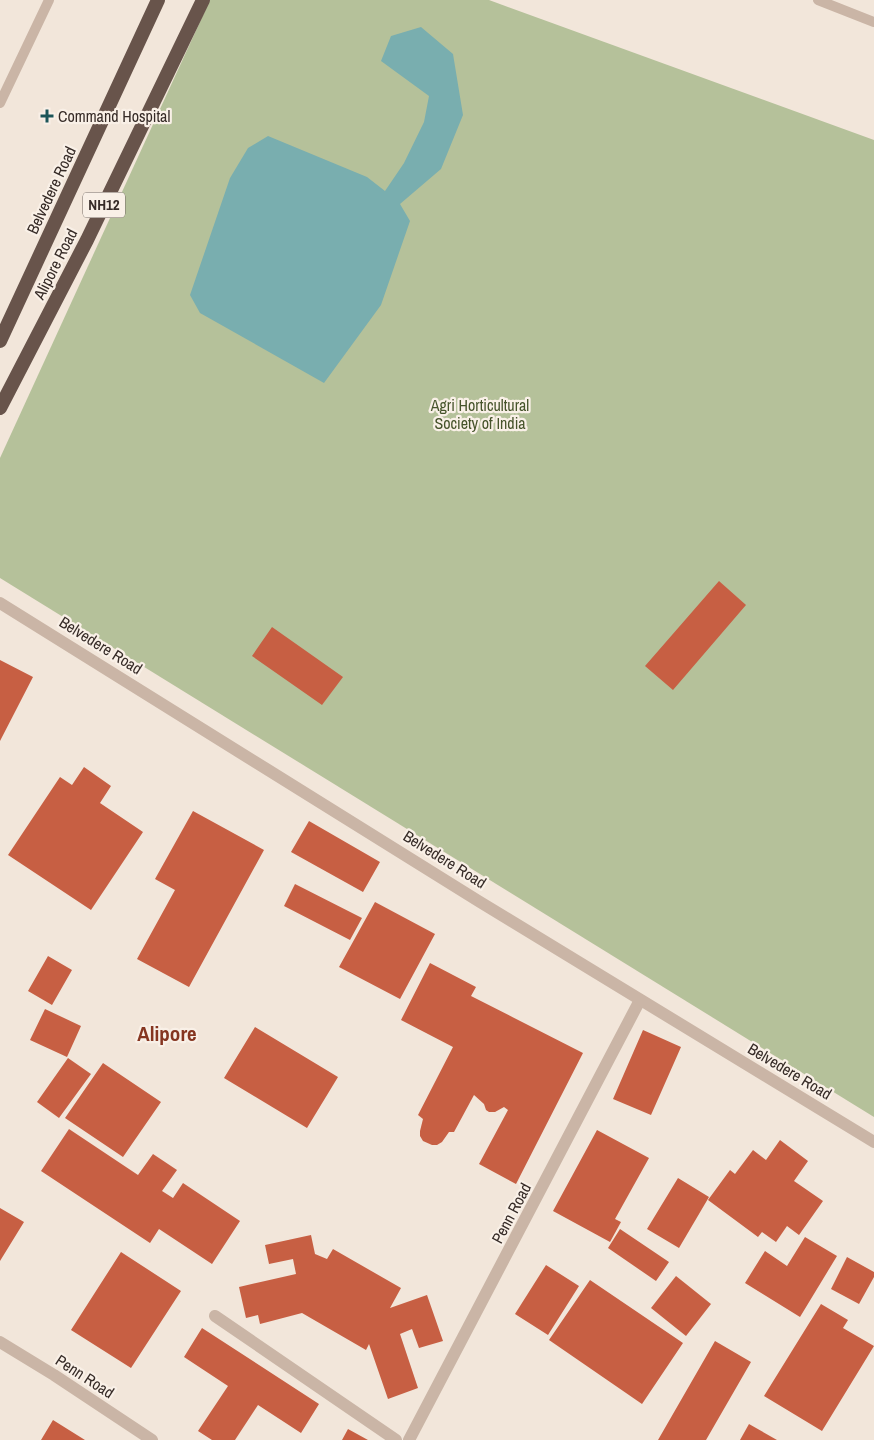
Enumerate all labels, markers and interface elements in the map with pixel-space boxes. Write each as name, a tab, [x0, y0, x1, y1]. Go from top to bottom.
place label: Command Hospital	[58, 105, 170, 127]
marker: Command Hospital	[40, 109, 54, 123]
street label: Belvedere Road	[21, 143, 81, 237]
road number: NH12	[83, 192, 125, 218]
street label: Alipore Road	[27, 225, 82, 304]
park label: Agri Horticultural Society of India	[430, 394, 529, 434]
street label: Belvedere Road	[55, 611, 147, 679]
street label: Belvedere Road	[399, 825, 491, 893]
district label: Alipore	[137, 1019, 197, 1048]
street label: Belvedere Road	[744, 1037, 836, 1105]
street label: Penn Road	[486, 1179, 536, 1247]
street label: Penn Road	[51, 1349, 119, 1403]

